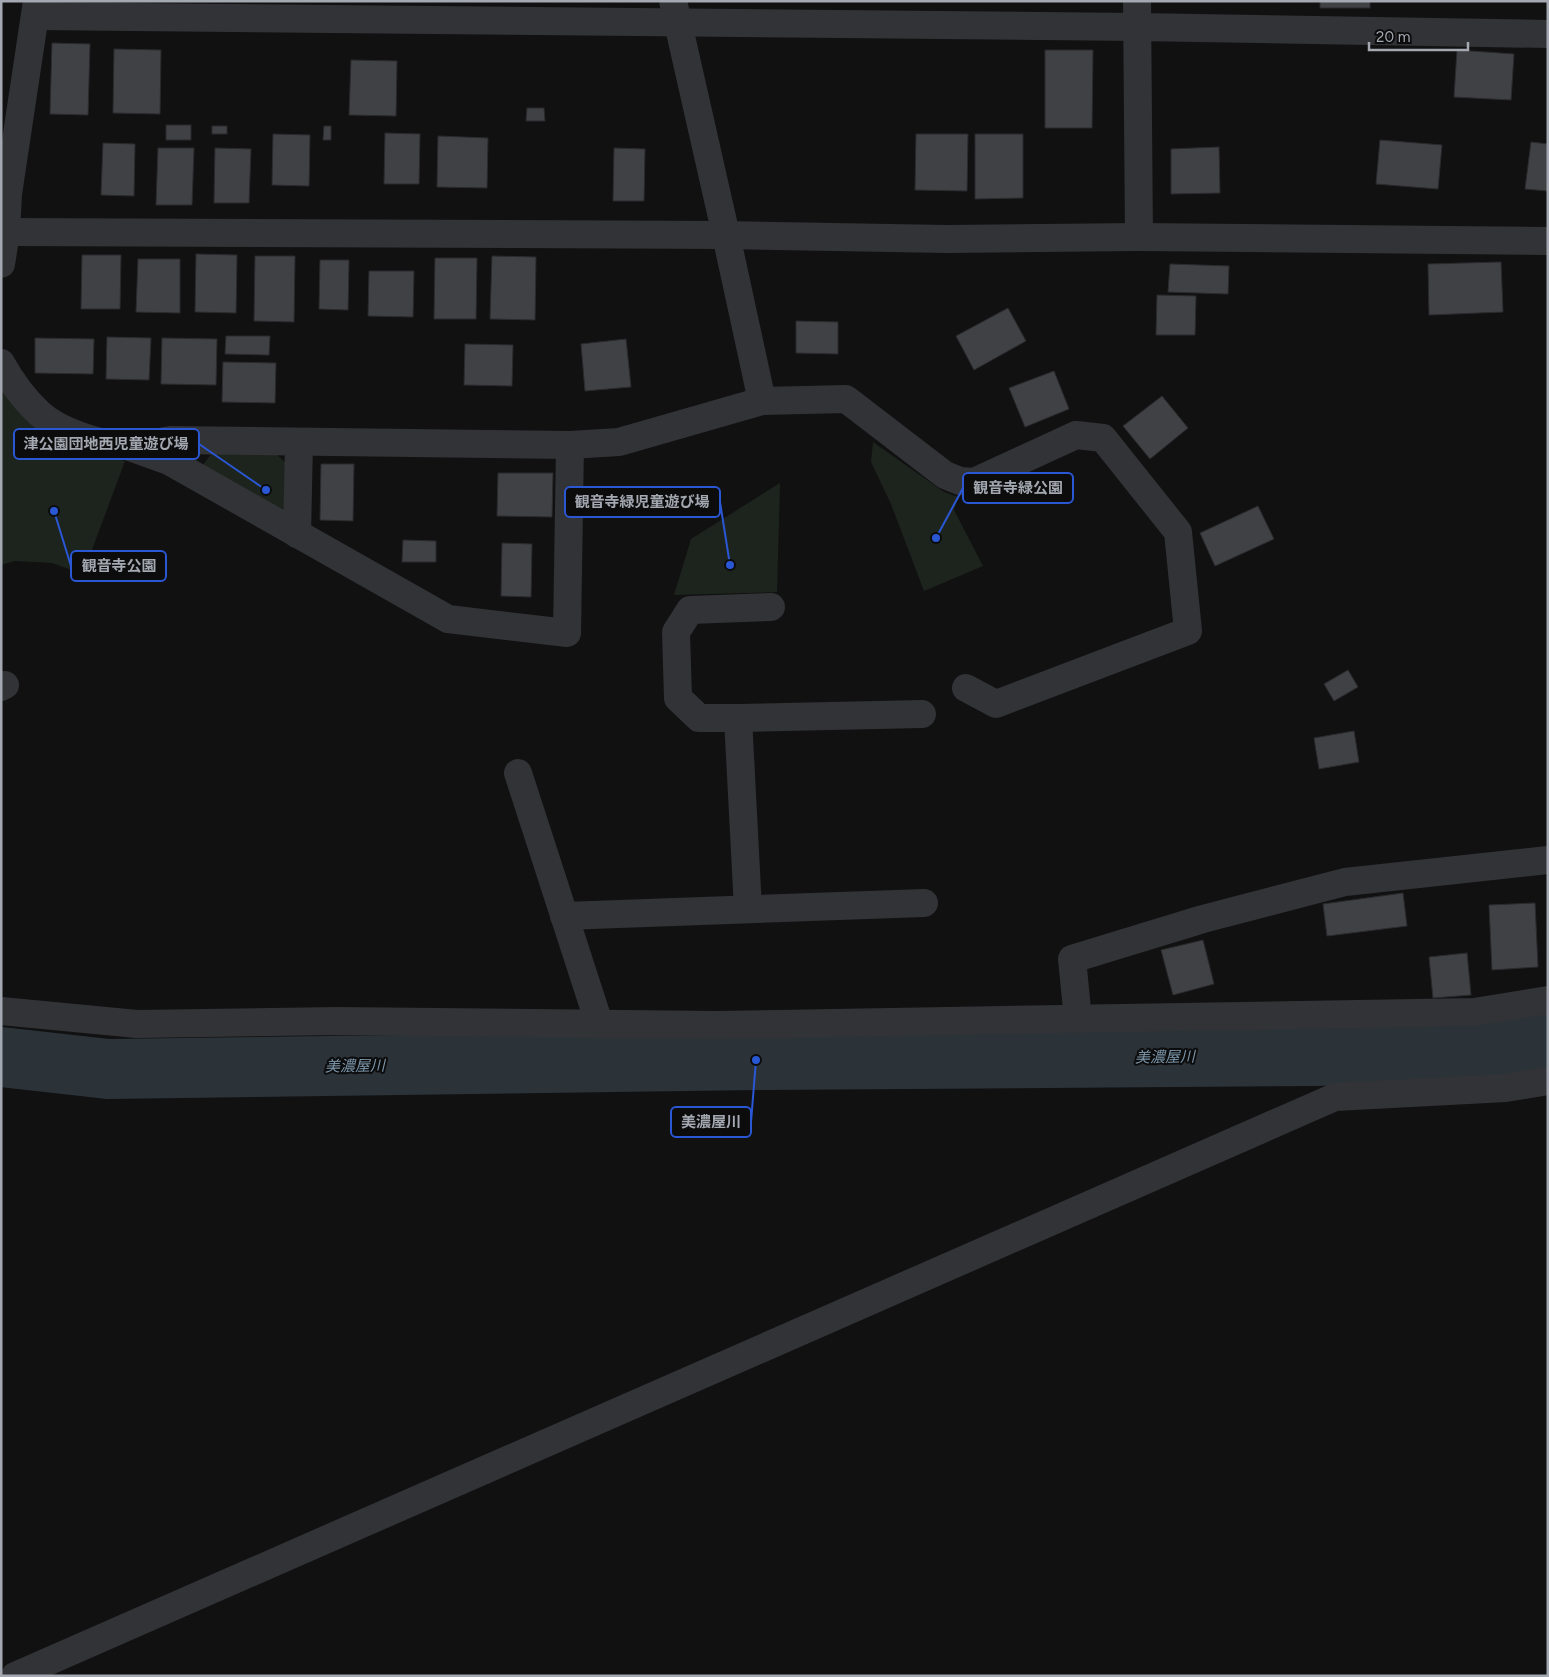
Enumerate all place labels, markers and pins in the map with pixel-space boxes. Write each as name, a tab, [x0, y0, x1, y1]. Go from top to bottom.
callout: 津公園団地西児童遊び場	[14, 429, 199, 459]
callout: 観音寺緑公園	[963, 473, 1073, 503]
callout: 観音寺緑児童遊び場	[565, 487, 720, 517]
callout: 観音寺公園	[71, 551, 166, 581]
callout: 美濃屋川	[671, 1107, 751, 1137]

